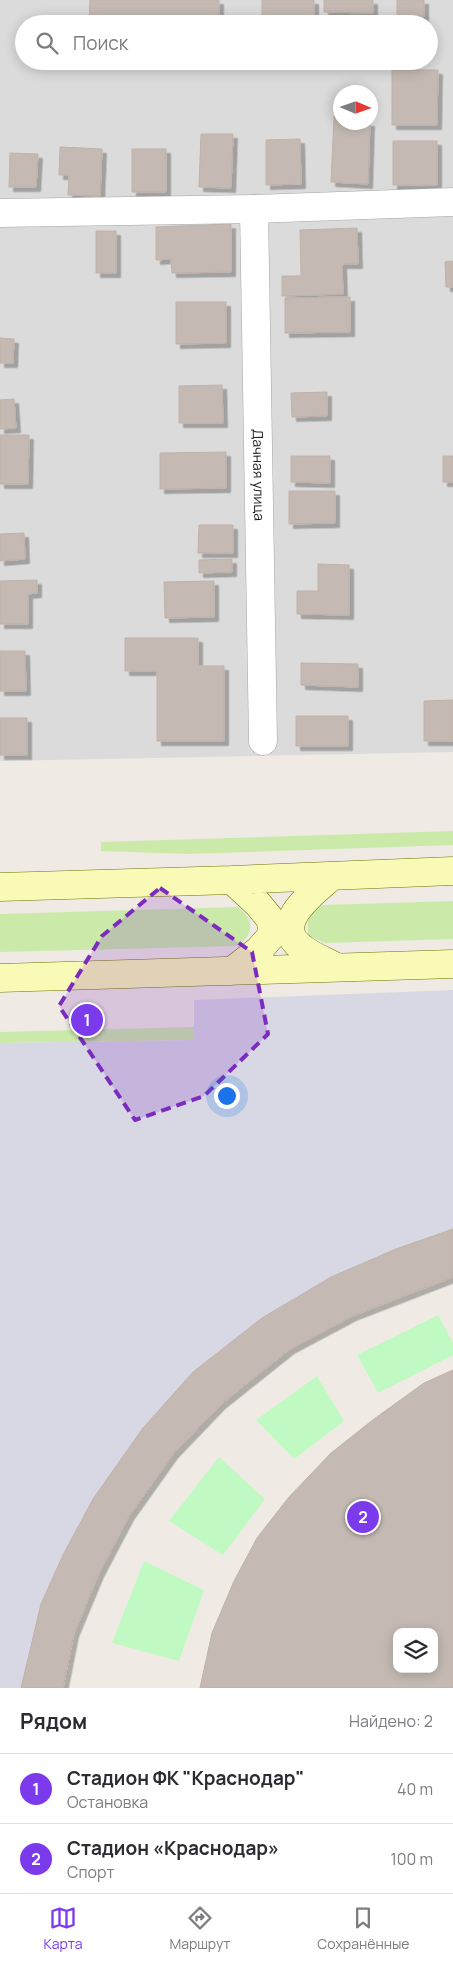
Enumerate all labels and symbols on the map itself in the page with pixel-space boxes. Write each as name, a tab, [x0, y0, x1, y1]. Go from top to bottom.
north arrow	[333, 85, 378, 130]
street label: Дачная улица	[249, 429, 269, 521]
pin: 1	[71, 1001, 103, 1039]
your location	[214, 1083, 240, 1109]
pin: 2	[347, 1498, 379, 1536]

